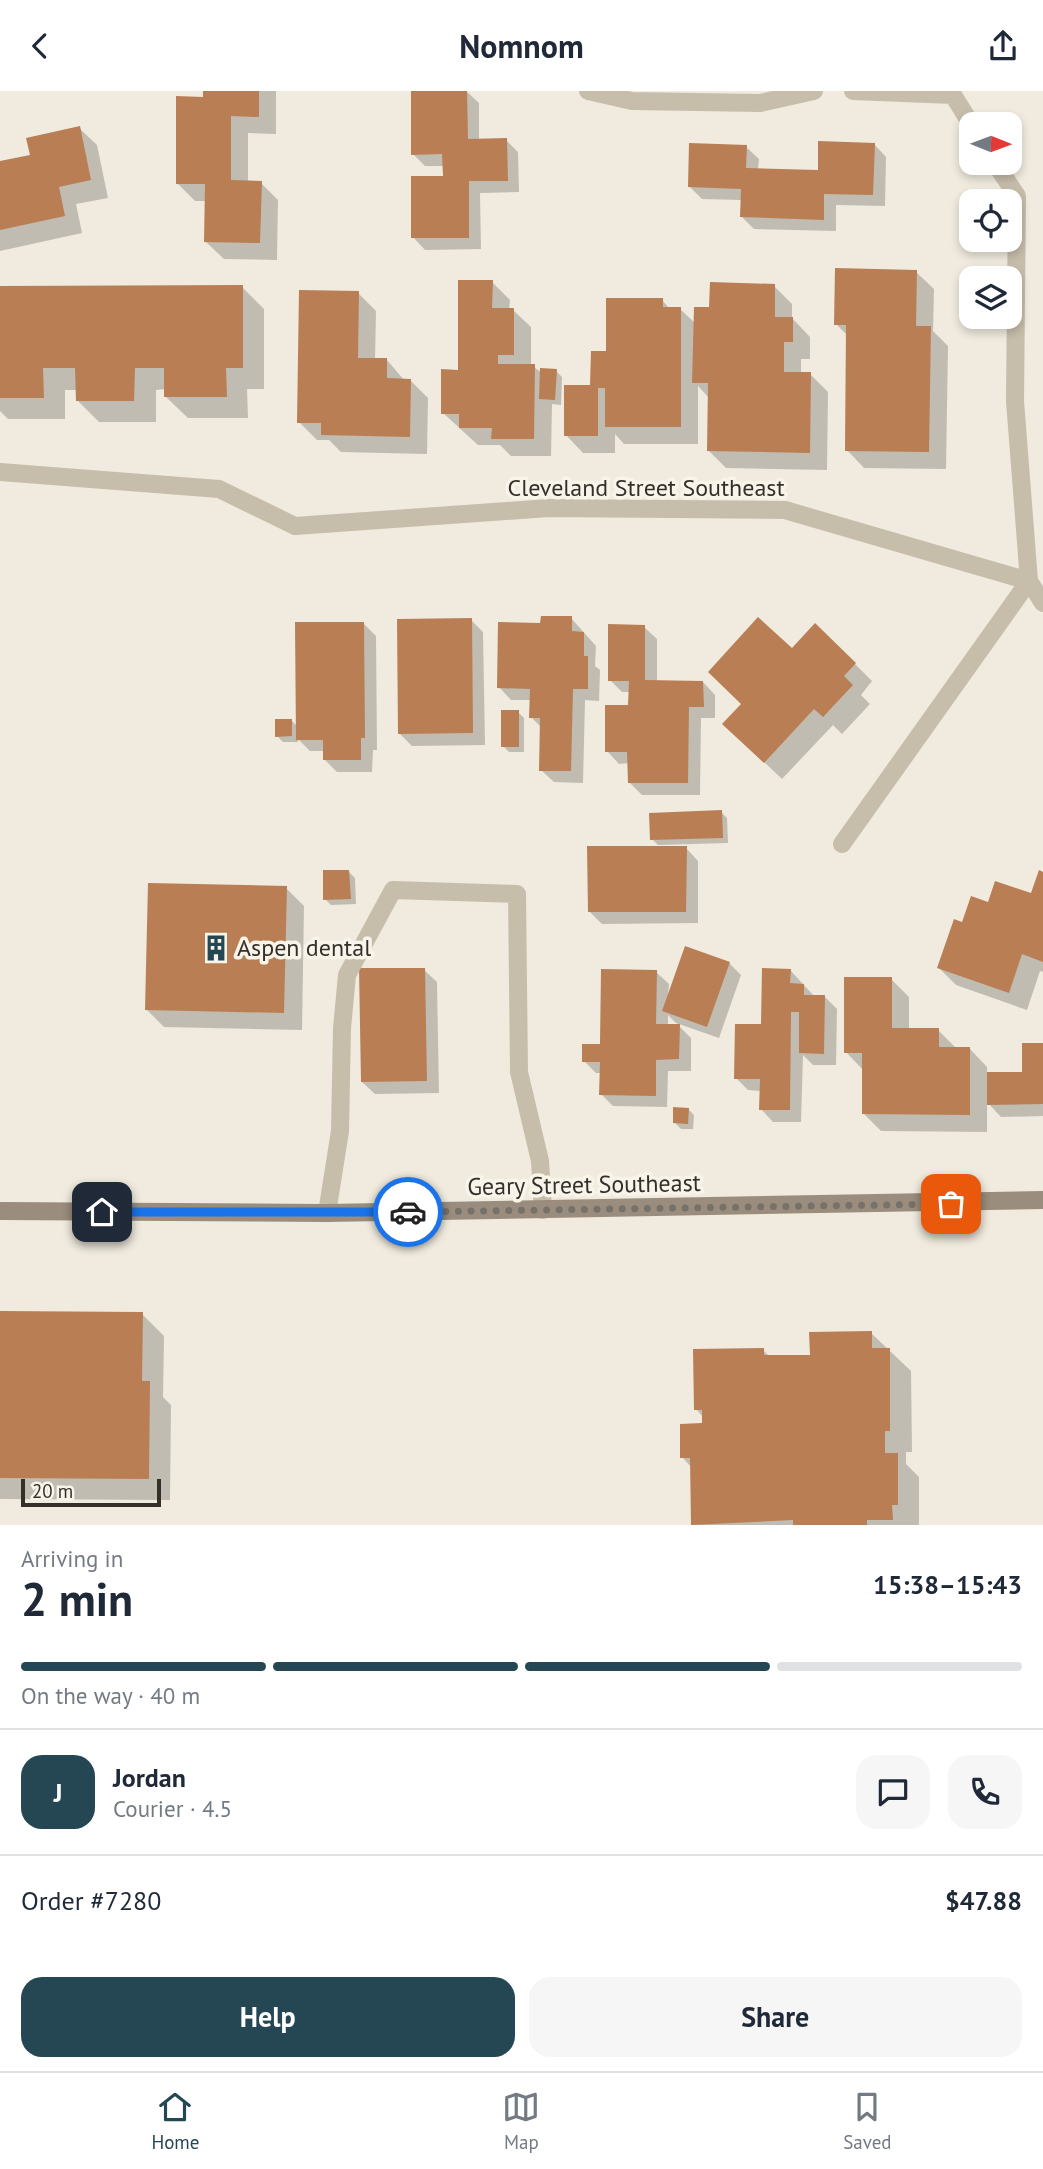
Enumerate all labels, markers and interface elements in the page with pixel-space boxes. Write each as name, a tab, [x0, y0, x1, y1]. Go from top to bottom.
text: Nomnom	[459, 25, 584, 67]
icon: back	[21, 27, 59, 65]
icon: share	[984, 27, 1022, 65]
north arrow	[959, 112, 1022, 175]
map controls	[959, 112, 1022, 329]
button: locate	[959, 189, 1022, 252]
button: layers	[959, 266, 1022, 329]
street label: Cleveland Street Southeast	[507, 472, 785, 503]
place label: Aspen dental	[237, 932, 371, 963]
building icon: Aspen dental	[201, 933, 231, 963]
street label: Geary Street Southeast	[467, 1167, 701, 1202]
pin	[921, 1174, 981, 1234]
courier	[373, 1177, 443, 1247]
pin	[72, 1182, 132, 1242]
icon: bag	[932, 1185, 970, 1223]
icon: home	[83, 1193, 121, 1231]
icon: car	[389, 1193, 427, 1231]
scale bar	[21, 1476, 161, 1508]
text: 20 m	[32, 1479, 73, 1503]
text: Arriving in	[21, 1544, 123, 1573]
text: 15:38–15:43	[873, 1568, 1022, 1601]
text: 2 min	[21, 1569, 133, 1629]
text: On the way · 40 m	[21, 1681, 200, 1710]
button: chat	[856, 1755, 930, 1829]
button: phone	[948, 1755, 1022, 1829]
text: Jordan	[113, 1761, 186, 1794]
text: J	[54, 1776, 62, 1809]
text: Courier · 4.5	[113, 1794, 232, 1823]
text: Order #7280	[21, 1884, 161, 1917]
text: $47.88	[945, 1884, 1022, 1917]
button: Help	[21, 1977, 515, 2057]
button: Share	[529, 1977, 1022, 2057]
tab: Home	[151, 2088, 199, 2154]
tab: Map	[502, 2088, 540, 2154]
tab: Saved	[843, 2088, 892, 2154]

